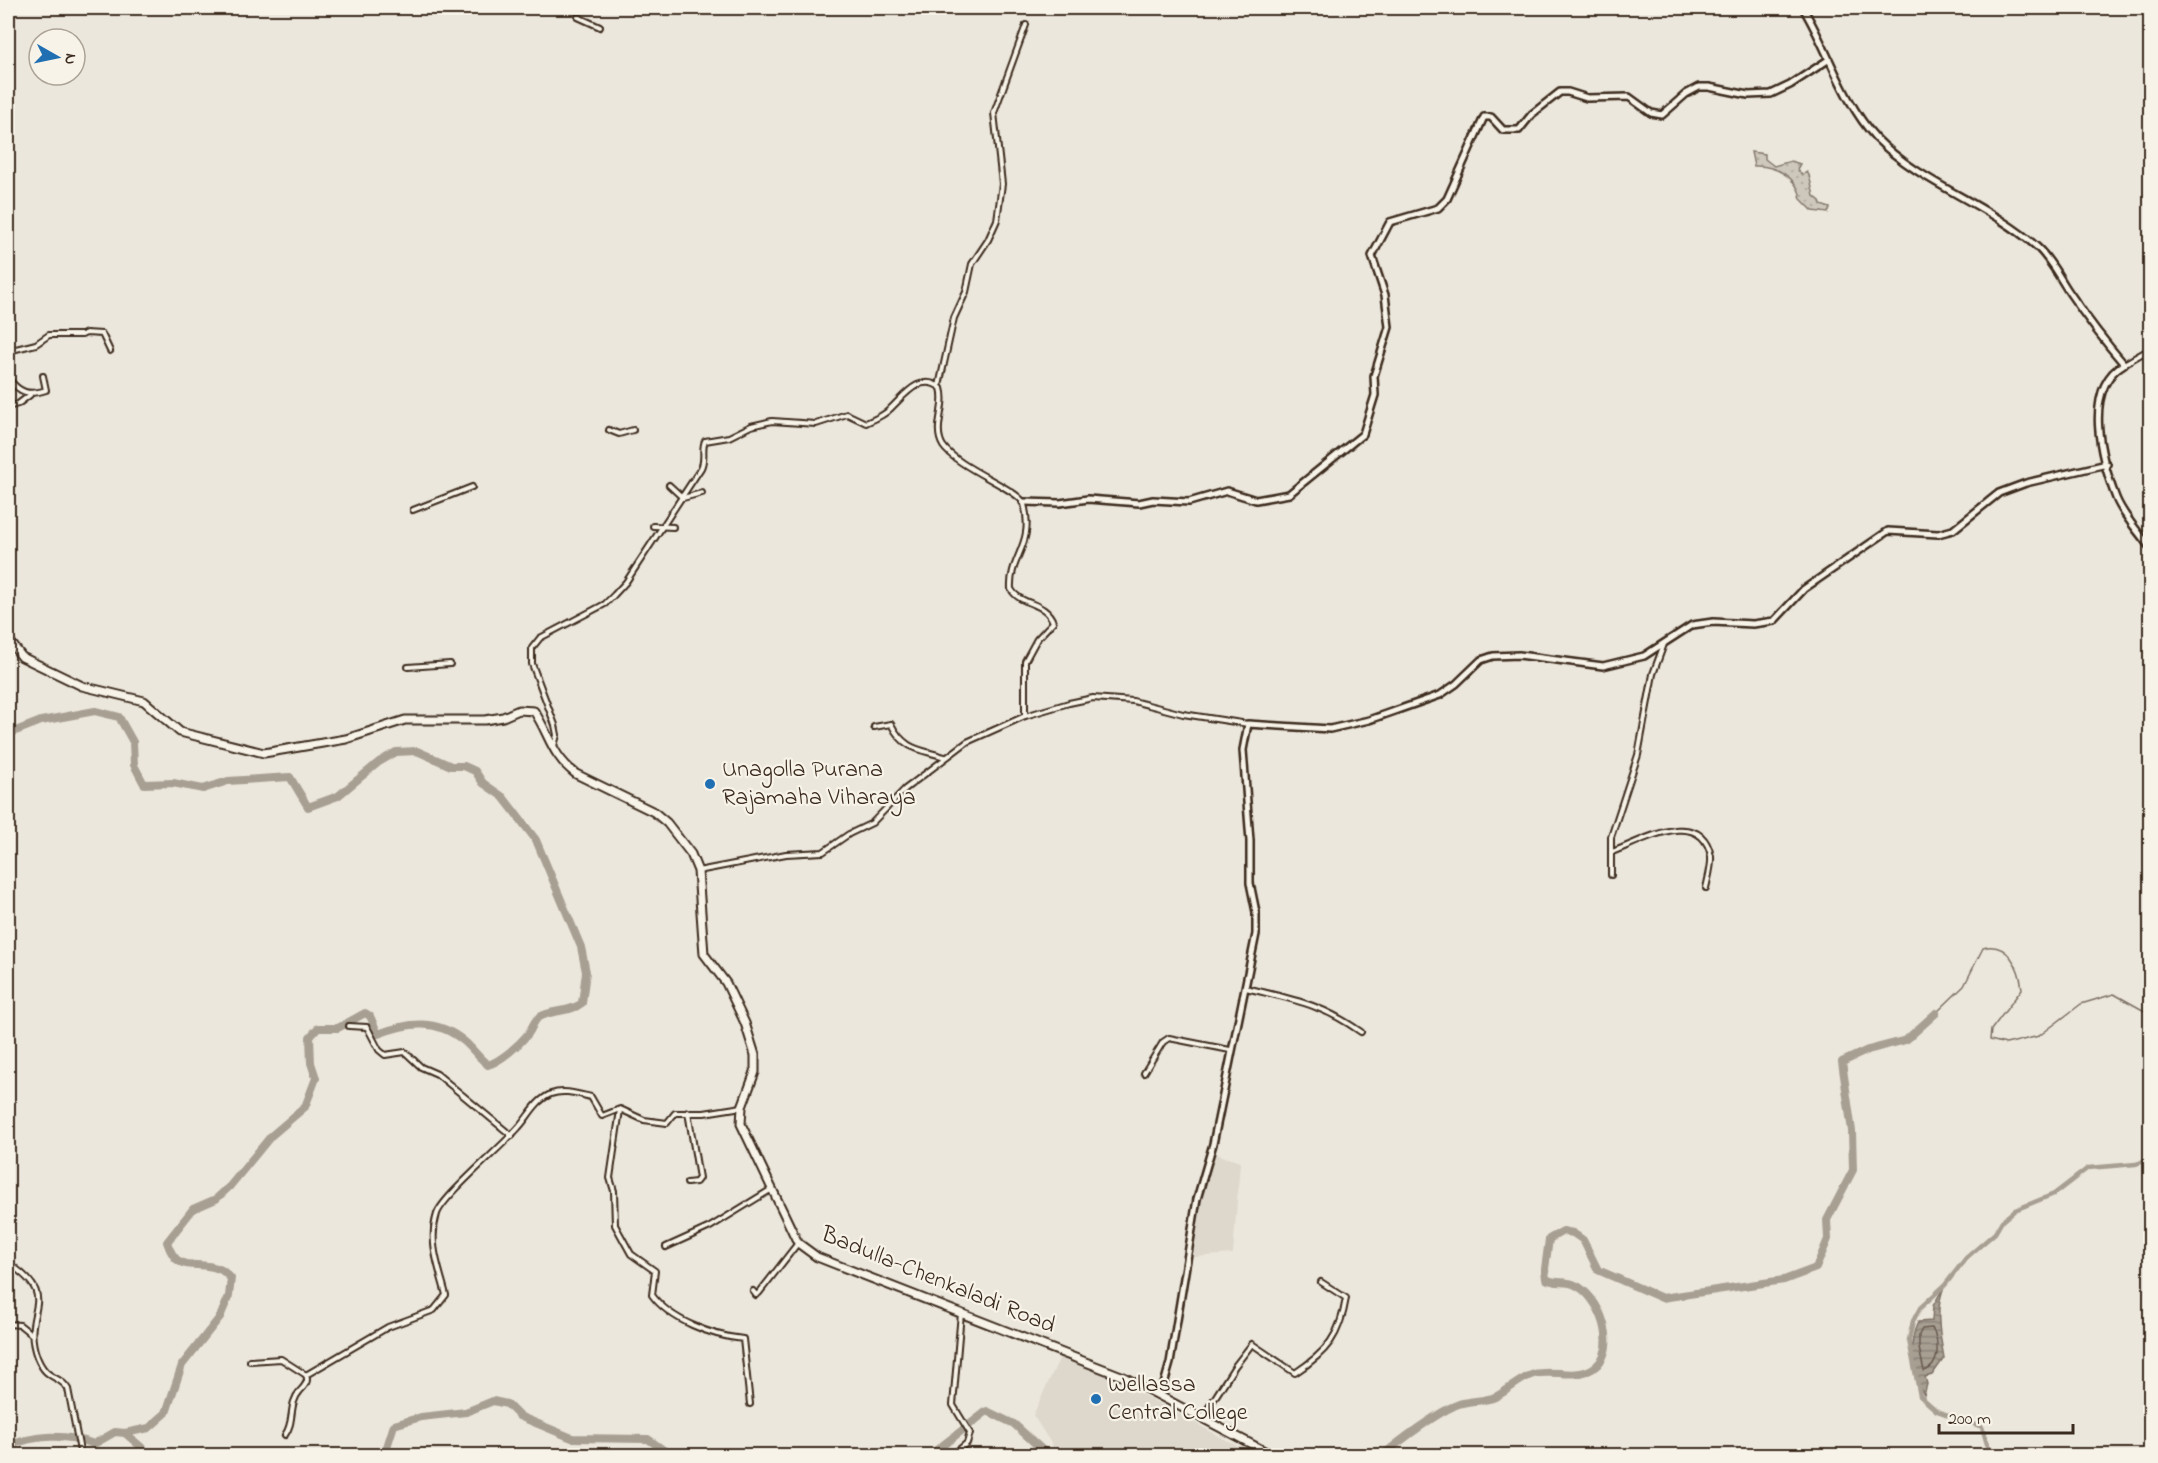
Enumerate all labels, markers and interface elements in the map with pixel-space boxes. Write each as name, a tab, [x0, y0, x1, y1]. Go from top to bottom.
north arrow	[27, 27, 87, 87]
text: N	[57, 52, 83, 66]
place label: Unagolla Purana Rajamaha Viharaya	[722, 753, 916, 817]
marker: Unagolla Purana Rajamaha Viharaya	[703, 777, 717, 791]
street label: Badulla-Chenkaladi Road	[815, 1218, 1061, 1344]
place label: Wellassa Central College	[1108, 1368, 1248, 1431]
marker: Wellassa Central College	[1089, 1392, 1103, 1406]
scale bar	[1939, 1397, 2072, 1435]
text: 200 m	[1948, 1407, 1991, 1433]

